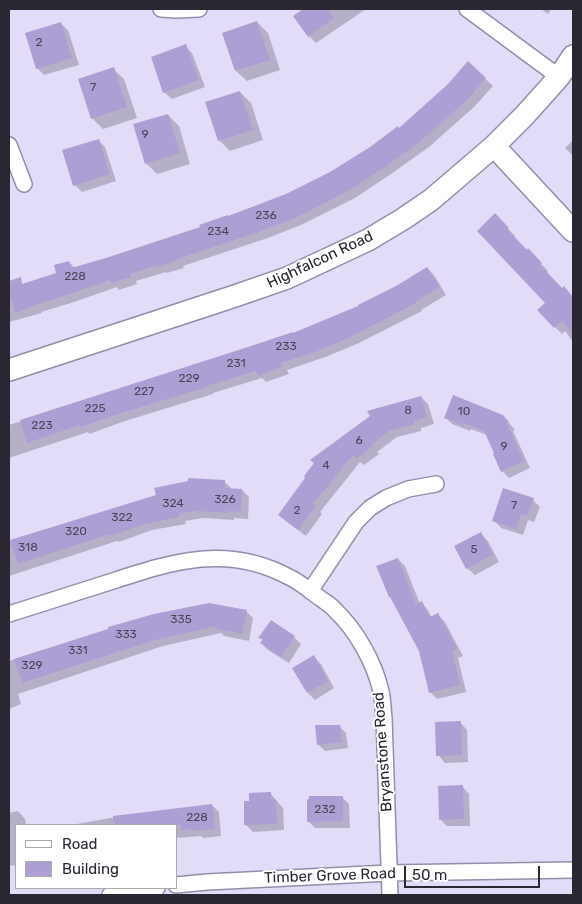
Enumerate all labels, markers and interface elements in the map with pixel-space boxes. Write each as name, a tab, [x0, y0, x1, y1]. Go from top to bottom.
house number: 2	[35, 36, 43, 50]
house number: 7	[90, 81, 96, 95]
house number: 9	[141, 128, 149, 142]
house number: 236	[255, 209, 277, 223]
house number: 234	[207, 225, 229, 239]
street label: Highfalcon Road	[264, 228, 376, 292]
house number: 228	[64, 270, 86, 284]
house number: 233	[275, 340, 297, 354]
house number: 231	[226, 357, 246, 371]
house number: 229	[178, 372, 200, 386]
house number: 227	[134, 385, 154, 399]
house number: 225	[84, 402, 106, 416]
house number: 8	[404, 404, 412, 418]
house number: 10	[458, 405, 470, 419]
house number: 223	[31, 419, 53, 433]
house number: 6	[355, 434, 363, 448]
house number: 9	[500, 440, 508, 454]
house number: 4	[322, 459, 330, 473]
house number: 326	[214, 493, 236, 507]
house number: 324	[162, 497, 184, 511]
house number: 7	[511, 499, 517, 513]
house number: 2	[293, 504, 301, 518]
house number: 322	[111, 511, 133, 525]
house number: 320	[65, 525, 87, 539]
house number: 318	[18, 541, 38, 555]
house number: 5	[470, 543, 478, 557]
house number: 335	[170, 613, 192, 627]
house number: 333	[115, 628, 137, 642]
house number: 331	[68, 644, 88, 658]
house number: 329	[21, 659, 43, 673]
street label: Bryanstone Road	[370, 692, 396, 812]
house number: 232	[314, 803, 336, 817]
house number: 228	[186, 811, 208, 825]
legend	[15, 824, 178, 889]
text: Road	[62, 835, 98, 853]
scale bar	[407, 856, 543, 888]
text: Building	[62, 860, 119, 878]
street label: Timber Grove Road	[264, 865, 396, 887]
text: 50 m	[412, 866, 447, 884]

